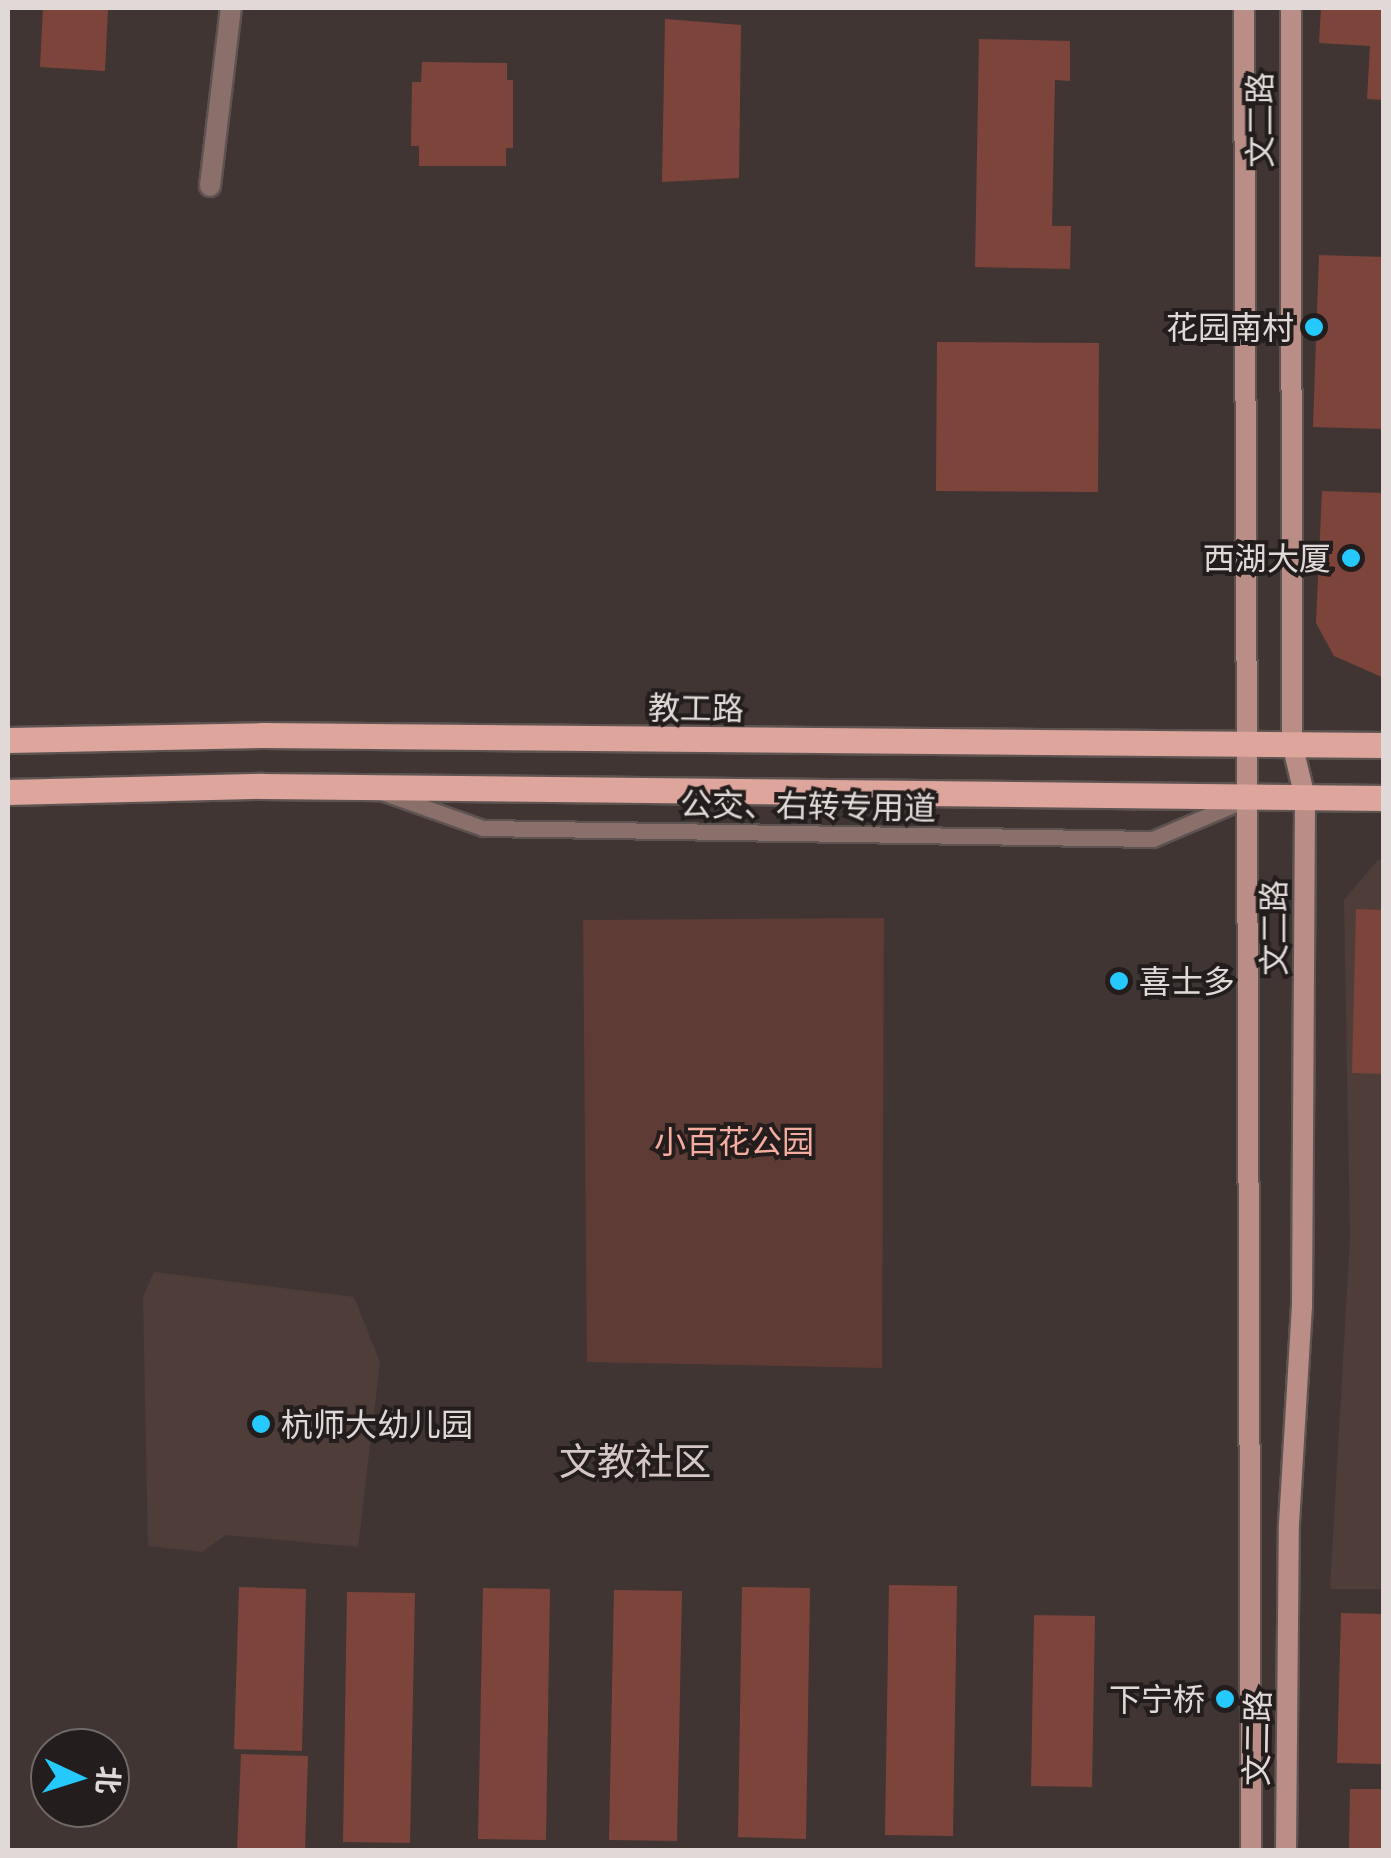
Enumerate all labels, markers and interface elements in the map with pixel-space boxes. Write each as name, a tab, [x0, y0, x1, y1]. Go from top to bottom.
street label: 文二路	[1241, 72, 1279, 168]
place label: 花园南村	[1166, 308, 1294, 346]
marker: 花园南村	[1303, 316, 1325, 338]
place label: 西湖大厦	[1203, 539, 1331, 577]
marker: 西湖大厦	[1340, 547, 1362, 569]
street label: 教工路	[648, 688, 744, 728]
street label: 公交、右转专用道	[680, 785, 936, 827]
street label: 文二路	[1255, 880, 1293, 976]
place label: 喜士多	[1139, 962, 1235, 1000]
marker: 喜士多	[1108, 970, 1130, 992]
park label: 小百花公园	[654, 1122, 814, 1160]
place label: 杭师大幼儿园	[281, 1405, 473, 1443]
marker: 杭师大幼儿园	[250, 1413, 272, 1435]
district label: 文教社区	[559, 1438, 711, 1484]
place label: 下宁桥	[1109, 1680, 1205, 1718]
marker: 下宁桥	[1214, 1688, 1236, 1710]
street label: 文二路	[1237, 1690, 1277, 1786]
north arrow	[30, 1728, 130, 1828]
text: 北	[89, 1765, 128, 1795]

